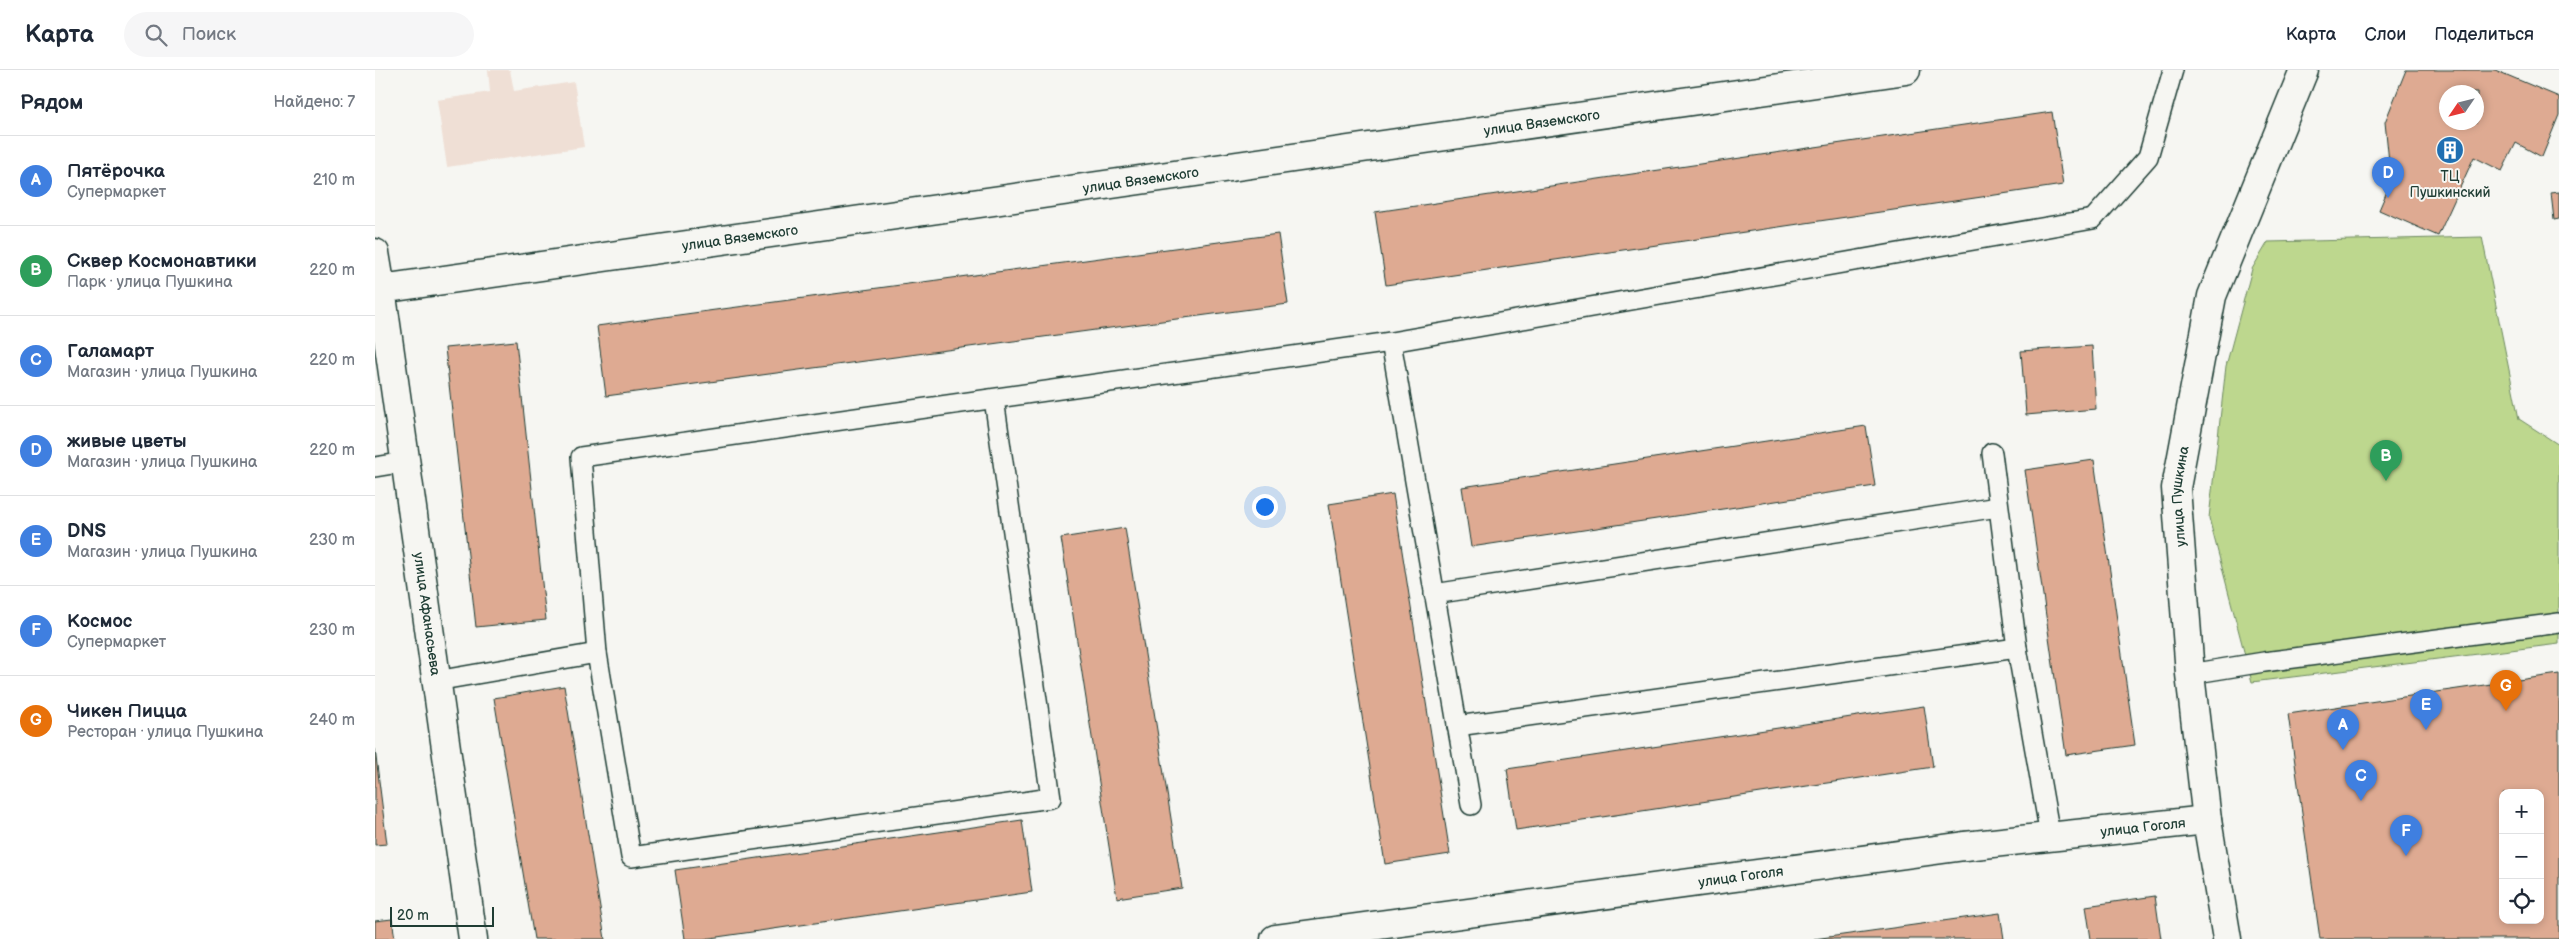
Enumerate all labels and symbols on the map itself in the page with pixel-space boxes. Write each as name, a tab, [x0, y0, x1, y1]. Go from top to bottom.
north arrow	[2439, 85, 2484, 130]
street label: улица Вяземского	[1483, 106, 1601, 139]
building icon: ТЦ Пушкинский	[2435, 135, 2465, 165]
pin: D	[2372, 157, 2404, 198]
street label: улица Вяземского	[1082, 163, 1200, 197]
place label: ТЦ Пушкинский	[2409, 168, 2491, 201]
street label: улица Вяземского	[681, 221, 799, 254]
pin: B	[2370, 440, 2402, 481]
street label: улица Пушкина	[2167, 444, 2192, 548]
your location	[1252, 494, 1278, 520]
street label: улица Афанасьева	[410, 551, 444, 677]
pin: G	[2490, 670, 2522, 711]
pin: E	[2410, 689, 2442, 730]
pin: A	[2327, 709, 2359, 750]
pin: C	[2345, 760, 2377, 801]
street label: улица Гоголя	[2100, 814, 2187, 840]
pin: F	[2390, 815, 2422, 856]
street label: улица Гоголя	[1697, 862, 1785, 890]
scale bar	[390, 904, 494, 927]

